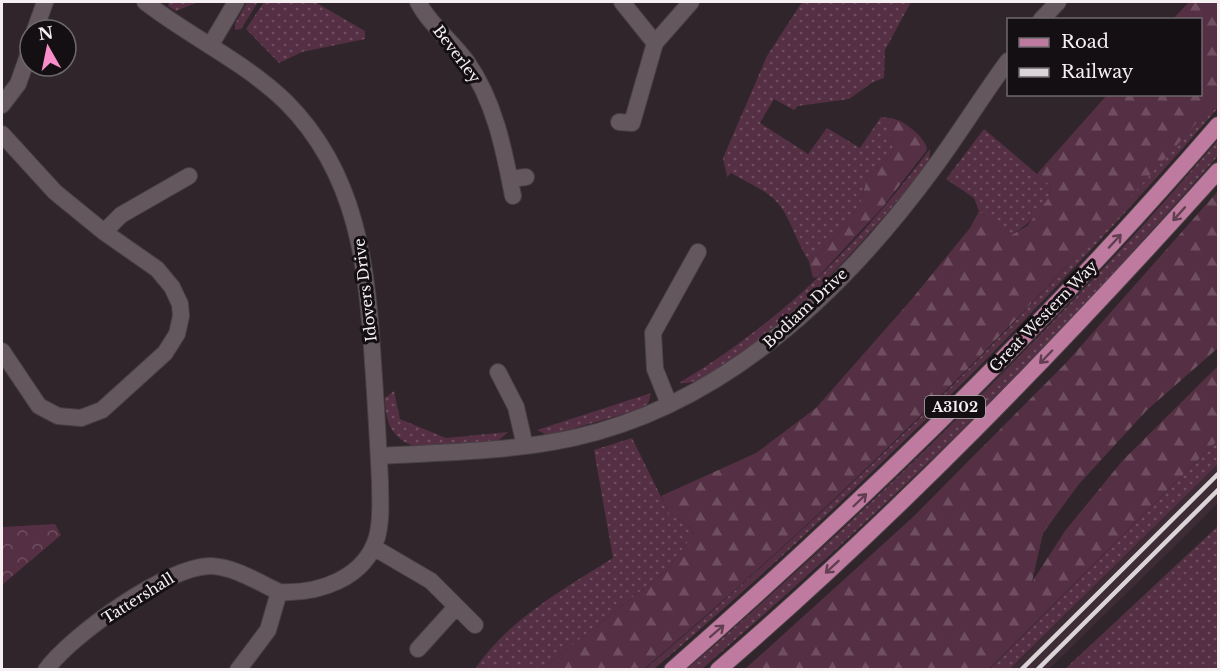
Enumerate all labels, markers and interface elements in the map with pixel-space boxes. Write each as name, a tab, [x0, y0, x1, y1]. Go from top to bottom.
north arrow	[18, 18, 78, 78]
legend	[1007, 18, 1202, 96]
street label: Beverley	[429, 21, 485, 87]
text: N	[37, 22, 55, 44]
text: Road	[1061, 31, 1109, 53]
text: Railway	[1061, 61, 1134, 83]
one-way arrow	[1172, 207, 1186, 222]
one-way arrow	[1108, 234, 1122, 249]
street label: Idovers Drive	[349, 237, 381, 343]
street label: Great Western Way	[985, 256, 1101, 376]
street label: Bodiam Drive	[759, 264, 851, 352]
one-way arrow	[1039, 349, 1054, 364]
road number: A3102	[925, 396, 985, 418]
one-way arrow	[853, 492, 868, 507]
one-way arrow	[825, 560, 840, 574]
street label: Tattershall	[99, 568, 178, 628]
one-way arrow	[709, 624, 724, 638]

